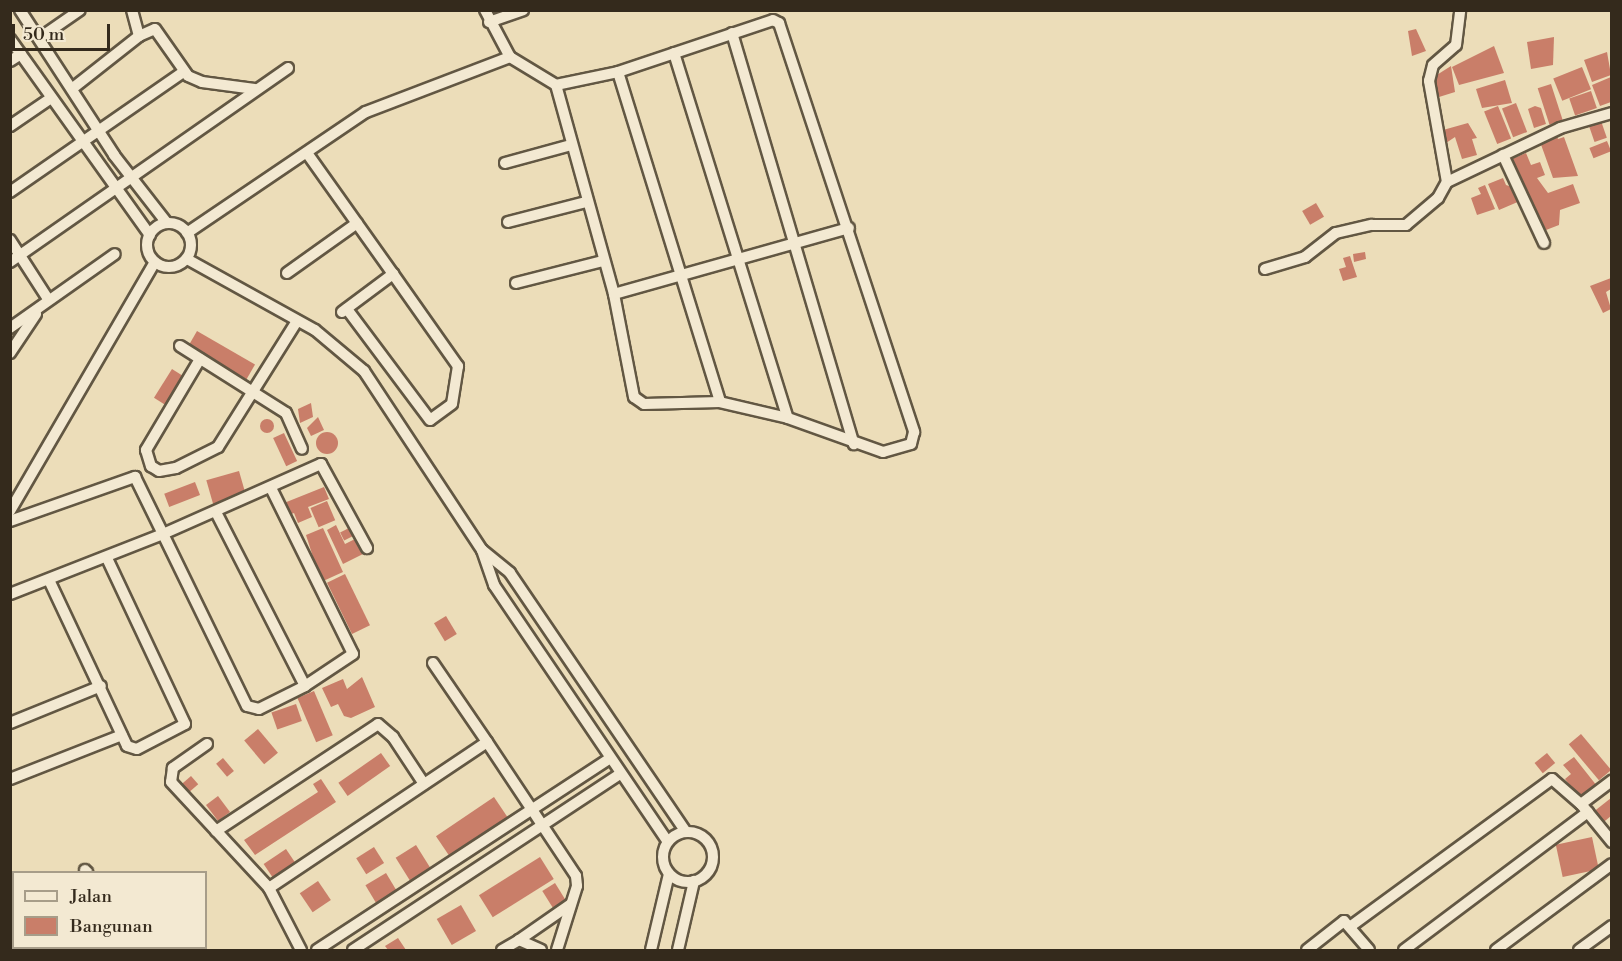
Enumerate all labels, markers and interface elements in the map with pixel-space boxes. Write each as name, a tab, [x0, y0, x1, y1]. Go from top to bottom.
scale bar	[15, 12, 112, 50]
text: 50 m	[23, 23, 64, 46]
legend	[12, 871, 207, 949]
text: Jalan	[70, 885, 112, 908]
text: Bangunan	[70, 915, 153, 938]

